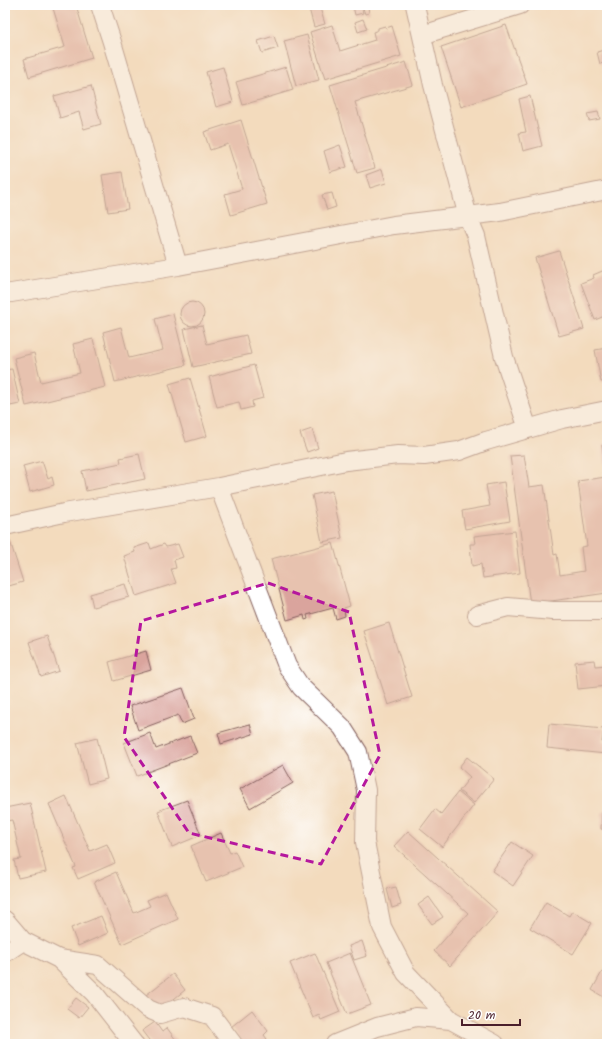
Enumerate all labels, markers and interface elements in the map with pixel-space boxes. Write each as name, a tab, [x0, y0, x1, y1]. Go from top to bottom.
scale bar	[462, 1001, 520, 1027]
text: 20 m	[468, 1006, 496, 1025]

